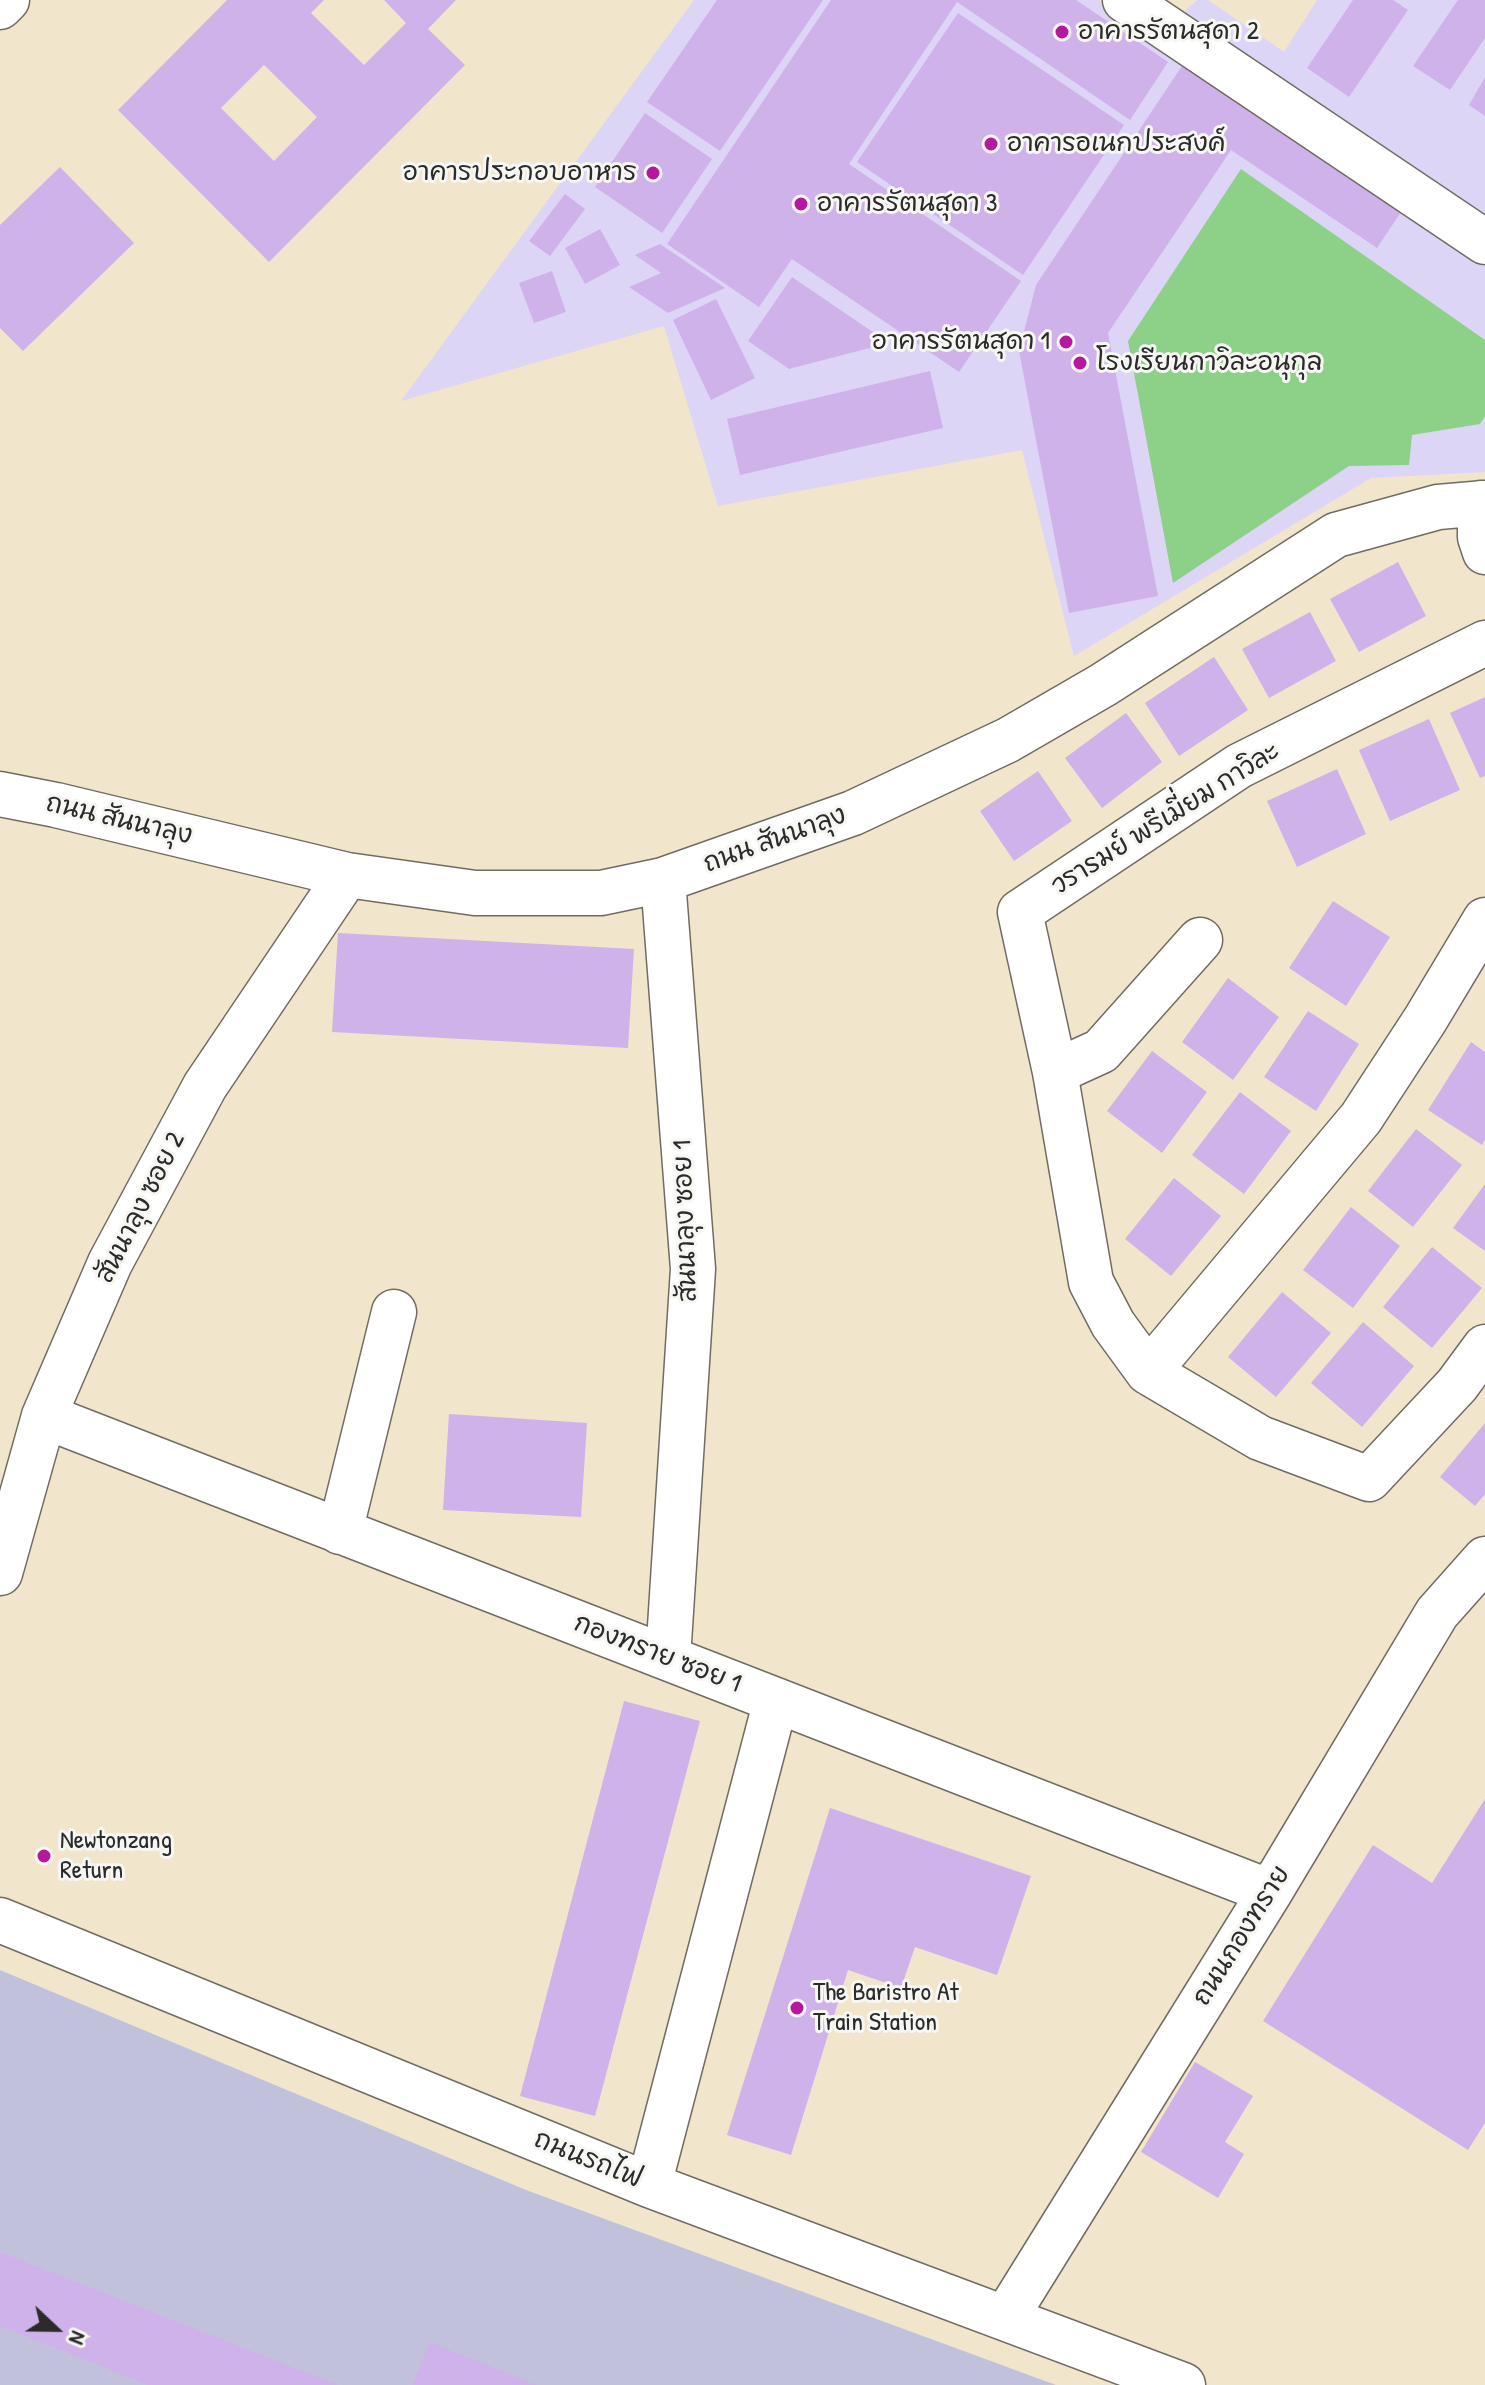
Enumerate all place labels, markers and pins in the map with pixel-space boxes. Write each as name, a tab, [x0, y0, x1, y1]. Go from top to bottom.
place label: อาคารรัตนสุดา 2	[1078, 16, 1259, 48]
marker: อาคารรัตนสุดา 2	[1053, 23, 1071, 41]
place label: อาคารอเนกประสงค์	[1007, 128, 1225, 160]
marker: อาคารอเนกประสงค์	[982, 135, 1000, 153]
place label: อาคารประกอบอาหาร	[403, 157, 637, 189]
marker: อาคารประกอบอาหาร	[644, 164, 662, 182]
place label: อาคารรัตนสุดา 3	[817, 188, 997, 220]
marker: อาคารรัตนสุดา 3	[792, 195, 810, 213]
place label: อาคารรัตนสุดา 1	[872, 326, 1050, 358]
marker: อาคารรัตนสุดา 1	[1057, 333, 1075, 351]
place label: โรงเรียนกาวิละอนุกุล	[1096, 347, 1322, 379]
marker: โรงเรียนกาวิละอนุกุล	[1071, 354, 1089, 372]
place label: Newtonzang Return	[60, 1825, 172, 1886]
marker: Newtonzang Return	[35, 1847, 53, 1865]
place label: The Baristro At Train Station	[813, 1977, 959, 2038]
marker: The Baristro At Train Station	[788, 1999, 806, 2017]

